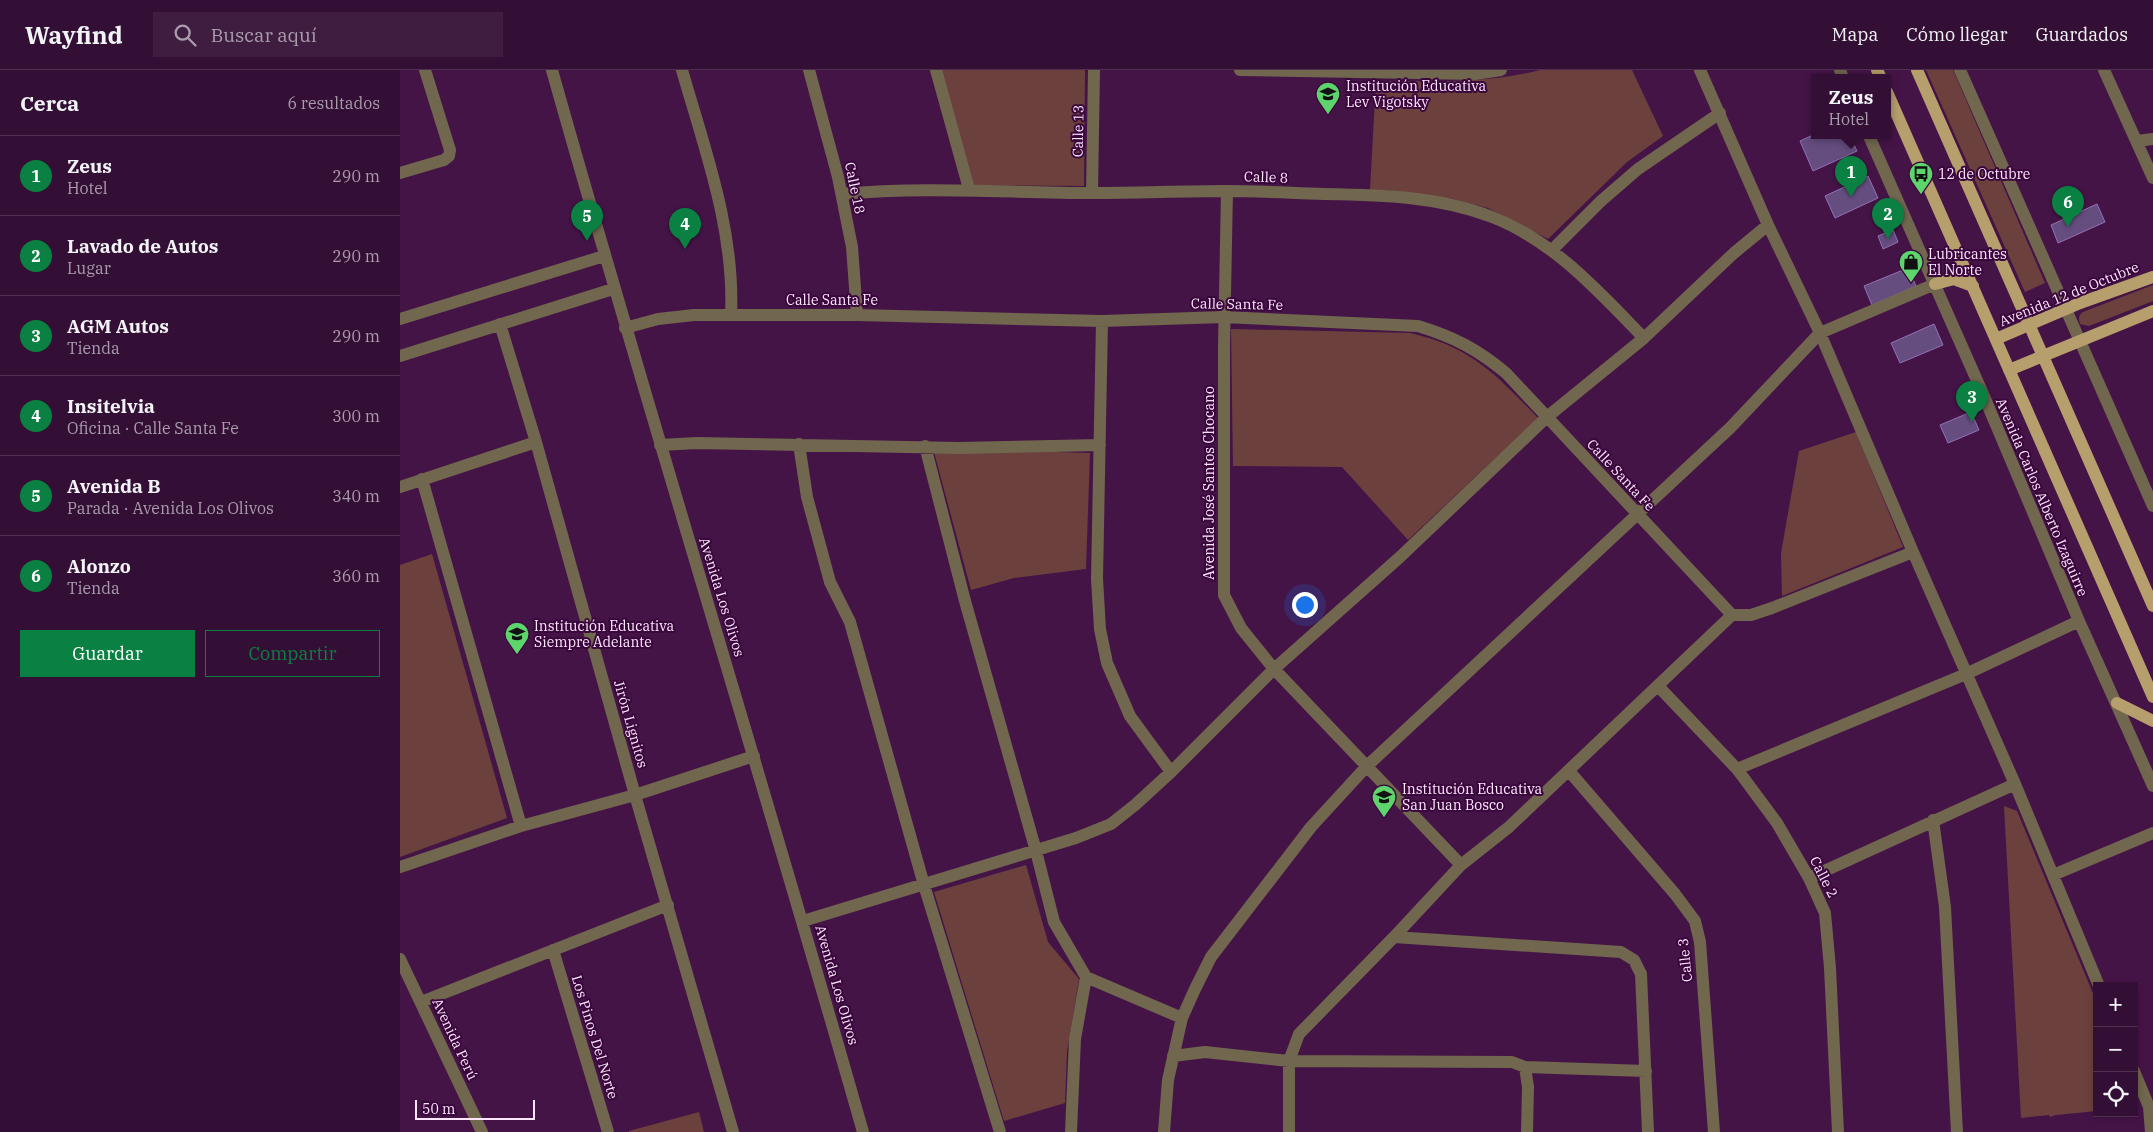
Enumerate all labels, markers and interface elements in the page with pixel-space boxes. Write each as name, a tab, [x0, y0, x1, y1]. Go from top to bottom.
search box	[153, 12, 503, 57]
text: Wayfind	[25, 19, 123, 51]
icon: search	[171, 21, 199, 49]
text: Buscar aquí	[211, 23, 317, 47]
text: Mapa	[1832, 23, 1878, 46]
text: Cómo llegar	[1906, 23, 2007, 46]
text: Guardados	[2035, 23, 2128, 46]
popup	[1811, 74, 1891, 139]
place label: Institución Educativa Lev Vigotsky	[1346, 77, 1487, 111]
school or university icon: Institución Educativa Lev Vigotsky	[1315, 81, 1341, 115]
text: Zeus	[1828, 85, 1874, 109]
text: Cerca	[20, 89, 79, 117]
text: 6 resultados	[288, 93, 380, 113]
street label: Calle 13	[1069, 105, 1087, 157]
text: Hotel	[1828, 109, 1869, 129]
text: Zeus	[67, 154, 112, 178]
pin: 1	[1835, 156, 1867, 197]
street label: Calle 18	[841, 160, 869, 216]
bus stop icon: 12 de Octubre	[1908, 161, 1934, 195]
place label: 12 de Octubre	[1938, 165, 2030, 183]
text: 1	[31, 166, 41, 186]
text: 290 m	[332, 166, 380, 186]
street label: Calle 8	[1244, 167, 1288, 187]
text: Hotel	[67, 178, 108, 198]
pin: 6	[2052, 186, 2084, 227]
pin: 2	[1872, 198, 1904, 239]
pin: 5	[571, 200, 603, 241]
pin: 4	[669, 208, 701, 249]
text: Lavado de Autos	[67, 234, 218, 258]
place label: Lubricantes El Norte	[1928, 245, 2007, 279]
text: 2	[31, 246, 41, 266]
text: 290 m	[332, 246, 380, 266]
shop icon: Lubricantes El Norte	[1898, 249, 1924, 283]
text: Lugar	[67, 258, 111, 278]
street label: Avenida 12 de Octubre	[1997, 258, 2141, 330]
street label: Calle Santa Fe	[786, 291, 878, 309]
street label: Calle Santa Fe	[1191, 294, 1283, 314]
text: AGM Autos	[67, 314, 169, 338]
text: 3	[31, 326, 41, 346]
text: 290 m	[332, 326, 380, 346]
text: Tienda	[67, 338, 120, 358]
pin: 3	[1956, 381, 1988, 422]
street label: Avenida José Santos Chocano	[1200, 386, 1218, 580]
text: Insitelvia	[67, 394, 155, 418]
street label: Avenida Carlos Alberto Izaguirre	[1992, 395, 2092, 599]
text: 4	[31, 406, 41, 426]
text: 300 m	[332, 406, 380, 426]
text: Oficina · Calle Santa Fe	[67, 418, 239, 438]
street label: Calle Santa Fe	[1583, 435, 1659, 515]
text: Avenida B	[67, 474, 161, 498]
text: 5	[31, 486, 41, 506]
text: 340 m	[332, 486, 380, 506]
text: Parada · Avenida Los Olivos	[67, 498, 274, 518]
street label: Avenida Los Olivos	[695, 535, 749, 659]
text: Alonzo	[67, 554, 131, 578]
text: 6	[31, 566, 41, 586]
text: 360 m	[332, 566, 380, 586]
text: Tienda	[67, 578, 120, 598]
your location	[1292, 592, 1318, 618]
place label: Institución Educativa Siempre Adelante	[534, 617, 675, 651]
school or university icon: Institución Educativa Siempre Adelante	[504, 621, 530, 655]
button: Guardar	[20, 630, 195, 677]
button: Compartir	[205, 630, 380, 677]
street label: Jirón Lignitos	[610, 678, 652, 770]
place label: Institución Educativa San Juan Bosco	[1402, 780, 1543, 814]
school or university icon: Institución Educativa San Juan Bosco	[1371, 784, 1397, 818]
street label: Calle 2	[1806, 853, 1842, 901]
street label: Avenida Los Olivos	[811, 923, 863, 1047]
street label: Calle 3	[1674, 937, 1696, 983]
street label: Los Pinos Del Norte	[568, 973, 622, 1101]
map controls	[2093, 982, 2138, 1117]
button: +	[2093, 982, 2138, 1027]
street label: Avenida Perú	[428, 995, 482, 1083]
button: −	[2093, 1027, 2138, 1072]
button: locate	[2093, 1072, 2138, 1117]
scale bar	[415, 1097, 535, 1120]
text: 50 m	[422, 1100, 455, 1118]

